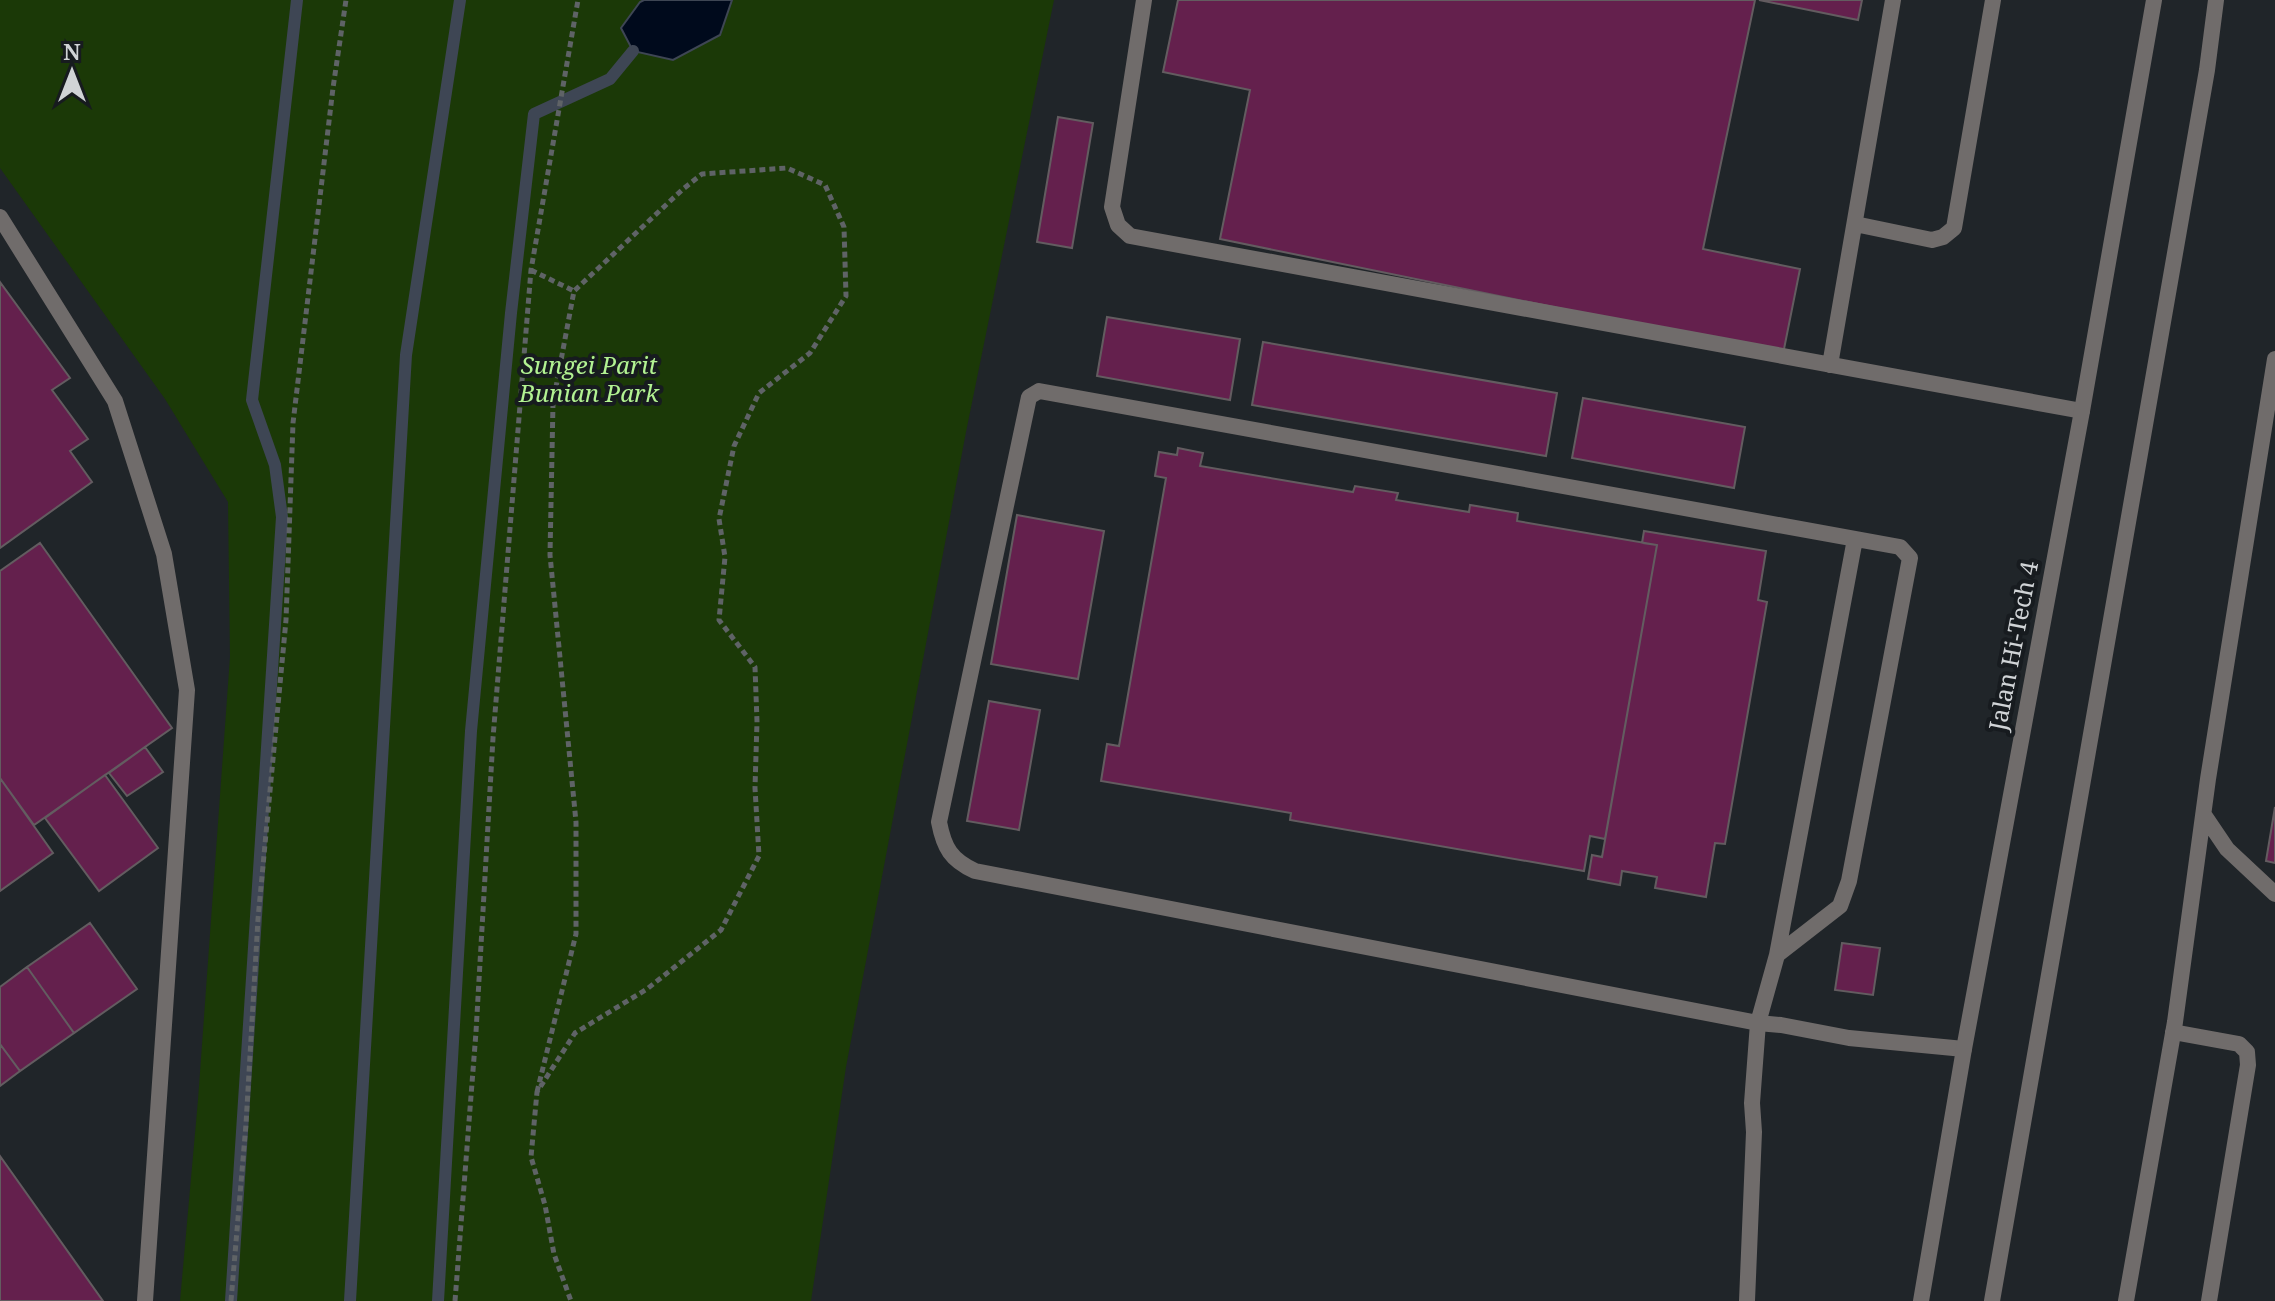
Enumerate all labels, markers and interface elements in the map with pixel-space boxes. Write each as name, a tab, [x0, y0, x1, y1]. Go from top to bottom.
north arrow	[32, 32, 112, 112]
text: N	[63, 36, 81, 66]
park label: Sungei Parit Bunian Park	[518, 348, 660, 409]
street label: Jalan Hi-Tech 4	[1980, 558, 2045, 734]

